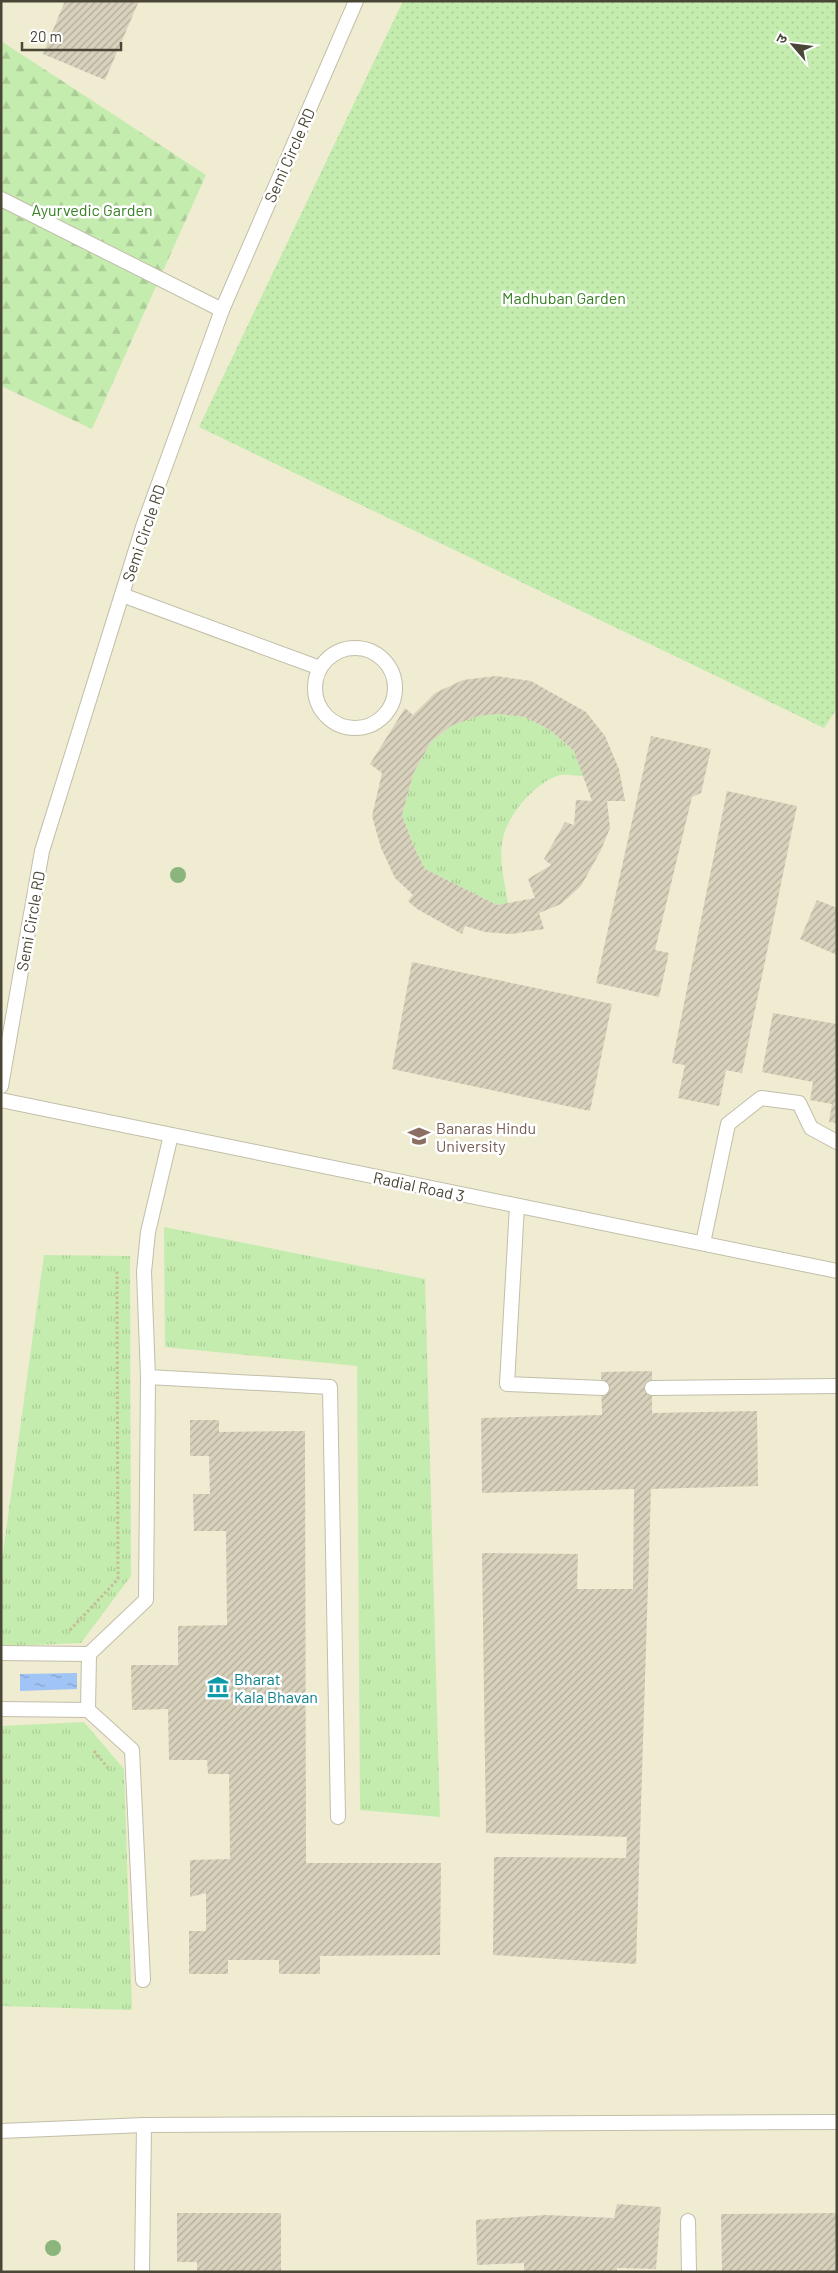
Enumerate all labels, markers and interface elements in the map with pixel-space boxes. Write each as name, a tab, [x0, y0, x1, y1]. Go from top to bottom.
scale bar	[22, 20, 121, 52]
north arrow	[768, 20, 818, 70]
text: 20 m	[30, 27, 62, 45]
text: उ	[772, 30, 791, 46]
street label: Semi Circle RD	[260, 105, 318, 205]
park label: Ayurvedic Garden	[31, 200, 153, 219]
park label: Madhuban Garden	[502, 288, 626, 307]
street label: Semi Circle RD	[118, 482, 168, 584]
street label: Semi Circle RD	[12, 869, 48, 973]
place label: Banaras Hindu University	[436, 1118, 536, 1155]
school or university icon: Banaras Hindu University	[406, 1123, 432, 1149]
street label: Radial Road 3	[372, 1167, 466, 1205]
place label: Bharat Kala Bhavan	[234, 1669, 318, 1706]
museum icon: Bharat Kala Bhavan	[205, 1674, 231, 1700]

